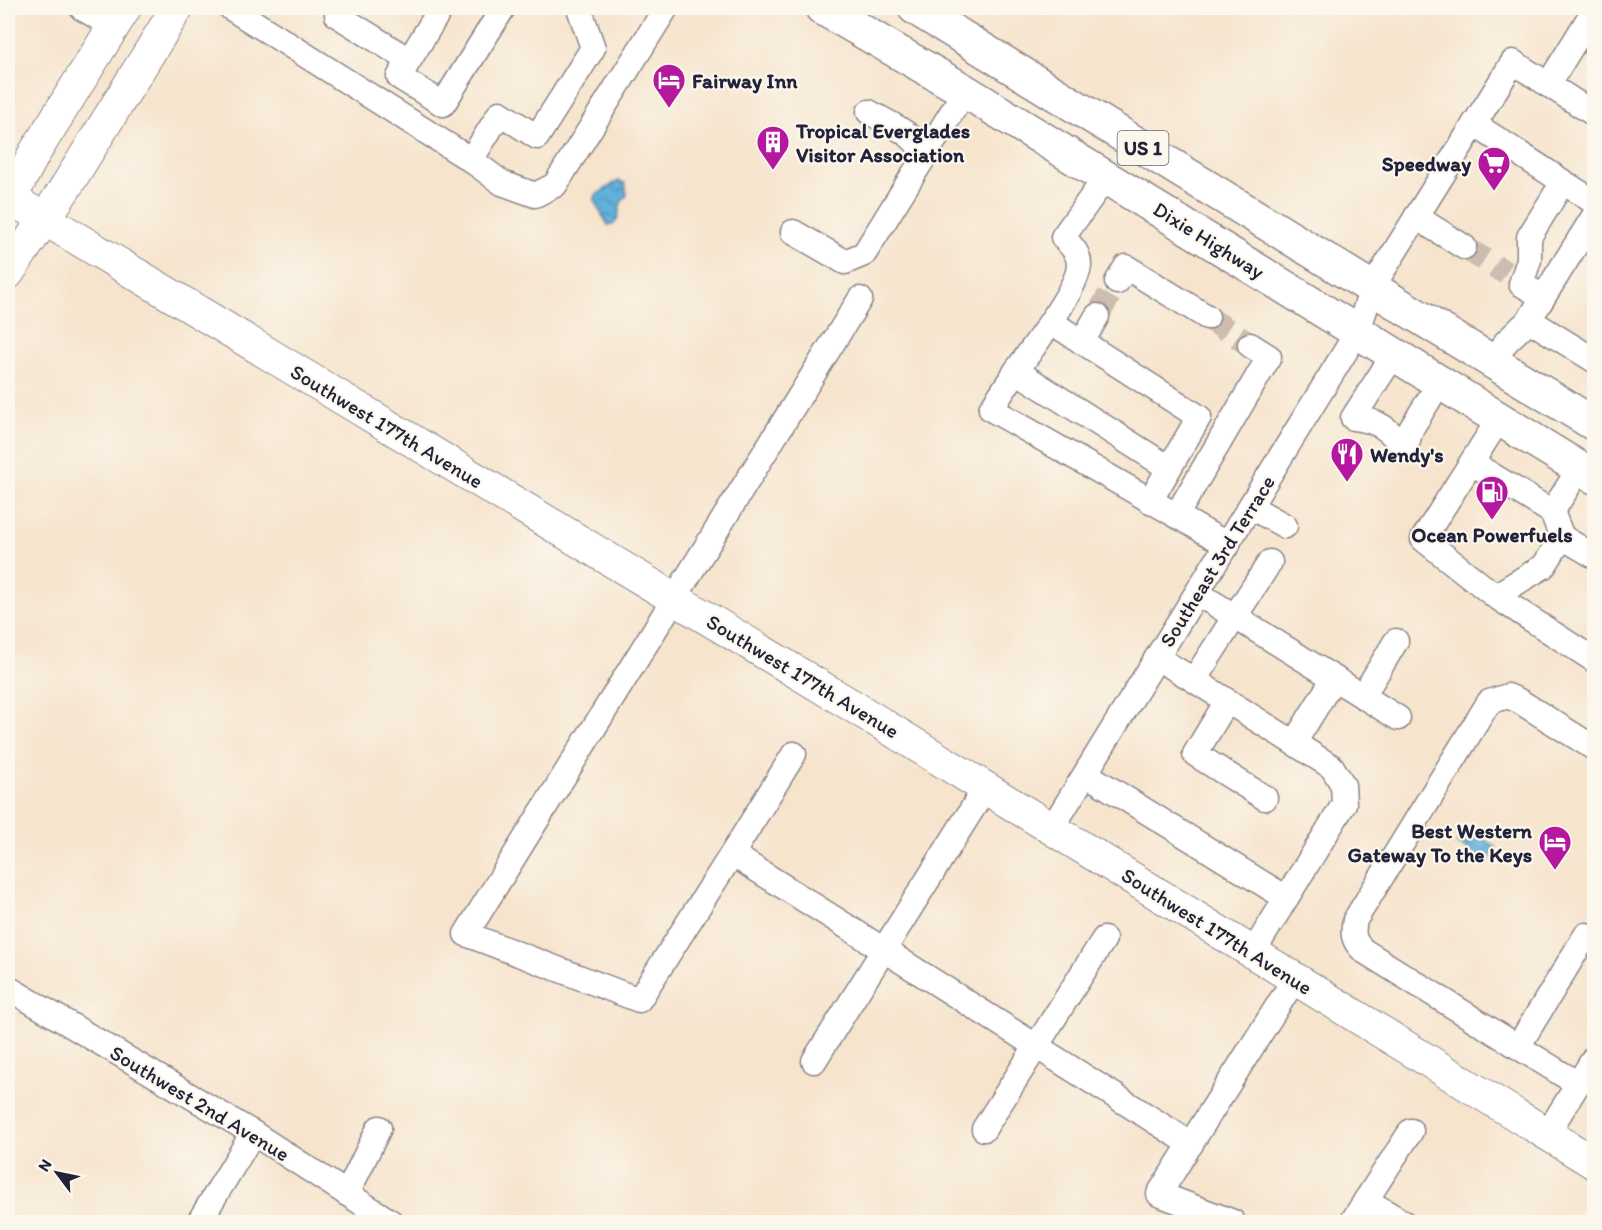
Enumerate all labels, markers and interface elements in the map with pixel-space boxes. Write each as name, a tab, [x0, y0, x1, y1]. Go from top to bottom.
hotel icon: Fairway Inn	[651, 62, 687, 109]
place label: Fairway Inn	[692, 68, 798, 94]
place label: Tropical Everglades Visitor Association	[795, 118, 970, 167]
building icon: Tropical Everglades Visitor Association	[755, 124, 791, 171]
road number: US 1	[1118, 131, 1168, 165]
supermarket icon: Speedway	[1476, 145, 1512, 192]
place label: Speedway	[1382, 151, 1471, 177]
street label: Dixie Highway	[1149, 196, 1269, 284]
street label: Southwest 177th Avenue	[286, 359, 488, 493]
restaurant icon: Wendy's	[1329, 436, 1365, 483]
place label: Wendy's	[1370, 442, 1444, 468]
street label: Southeast 3rd Terrace	[1154, 471, 1280, 651]
fuel station icon: Ocean Powerfuels	[1474, 474, 1510, 521]
place label: Ocean Powerfuels	[1411, 522, 1573, 547]
street label: Southwest 177th Avenue	[702, 609, 904, 743]
place label: Best Western Gateway To the Keys	[1348, 818, 1532, 868]
hotel icon: Best Western Gateway To the Keys	[1537, 824, 1573, 871]
street label: Southwest 177th Avenue	[1117, 862, 1317, 1000]
street label: Southwest 2nd Avenue	[106, 1040, 294, 1166]
north arrow	[27, 1143, 87, 1203]
text: N	[34, 1156, 56, 1175]

